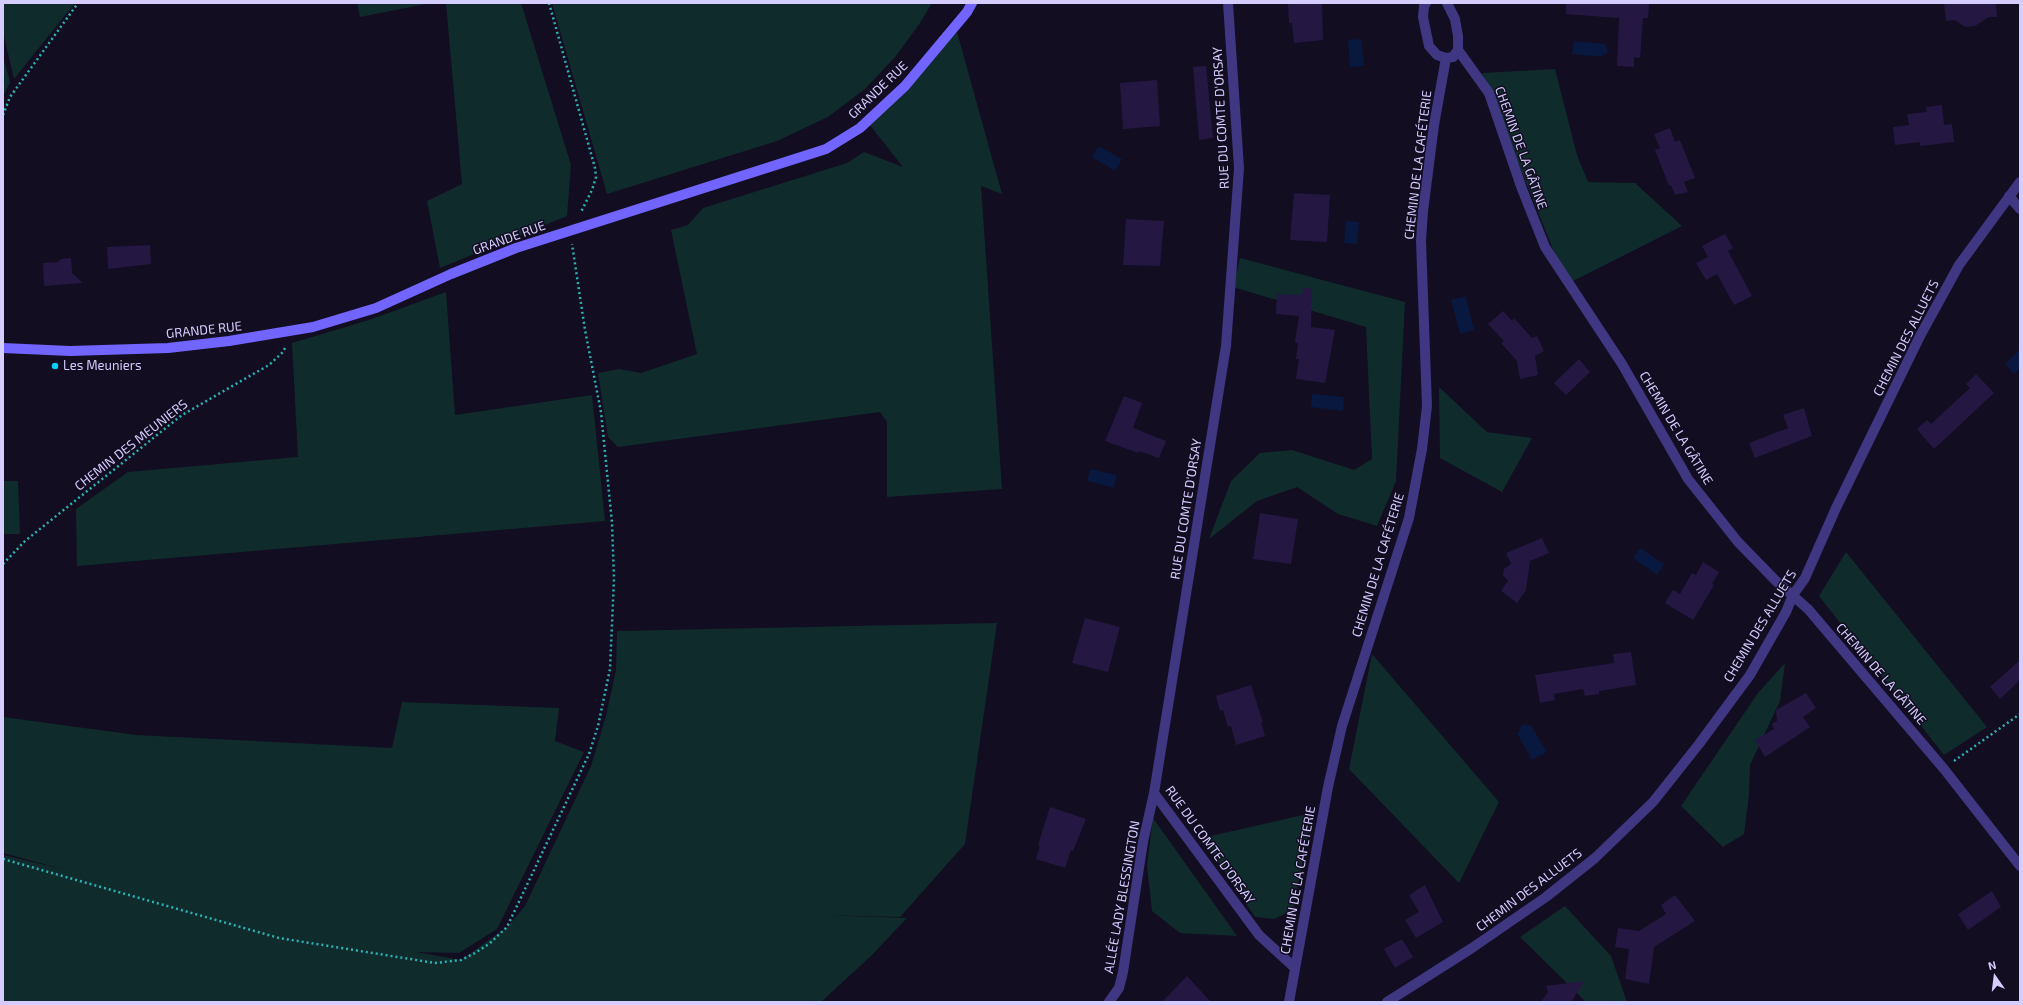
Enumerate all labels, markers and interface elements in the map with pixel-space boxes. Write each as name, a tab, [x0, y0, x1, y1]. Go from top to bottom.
street label: RUE DU COMTE D'ORSAY	[1209, 47, 1233, 189]
street label: GRANDE RUE	[845, 58, 911, 122]
street label: CHEMIN DE LA GÂTINE	[1492, 84, 1550, 212]
street label: CHEMIN DE LA CAFÉTERIE	[1401, 90, 1435, 240]
street label: GRANDE RUE	[471, 218, 547, 258]
street label: CHEMIN DES ALLUETS	[1870, 277, 1942, 399]
street label: GRANDE RUE	[165, 318, 243, 342]
place label: Les Meuniers	[63, 358, 142, 374]
marker: Les Meuniers	[50, 361, 60, 371]
street label: CHEMIN DE LA GÂTINE	[1636, 368, 1716, 488]
street label: CHEMIN DES MEUNIERS	[71, 396, 191, 494]
street label: RUE DU COMTE D'ORSAY	[1167, 438, 1205, 580]
street label: CHEMIN DE LA CAFÉTERIE	[1349, 491, 1407, 639]
street label: CHEMIN DES ALLUETS	[1720, 567, 1800, 685]
street label: CHEMIN DE LA GÂTINE	[1833, 620, 1929, 728]
street label: RUE DU COMTE D'ORSAY	[1162, 783, 1258, 907]
street label: CHEMIN DE LA CAFÉTERIE	[1277, 805, 1319, 955]
street label: ALLÉE LADY BLESSINGTON	[1101, 819, 1143, 975]
street label: CHEMIN DES ALLUETS	[1473, 845, 1585, 935]
north arrow	[1975, 957, 2015, 997]
text: N	[1987, 958, 1997, 972]

